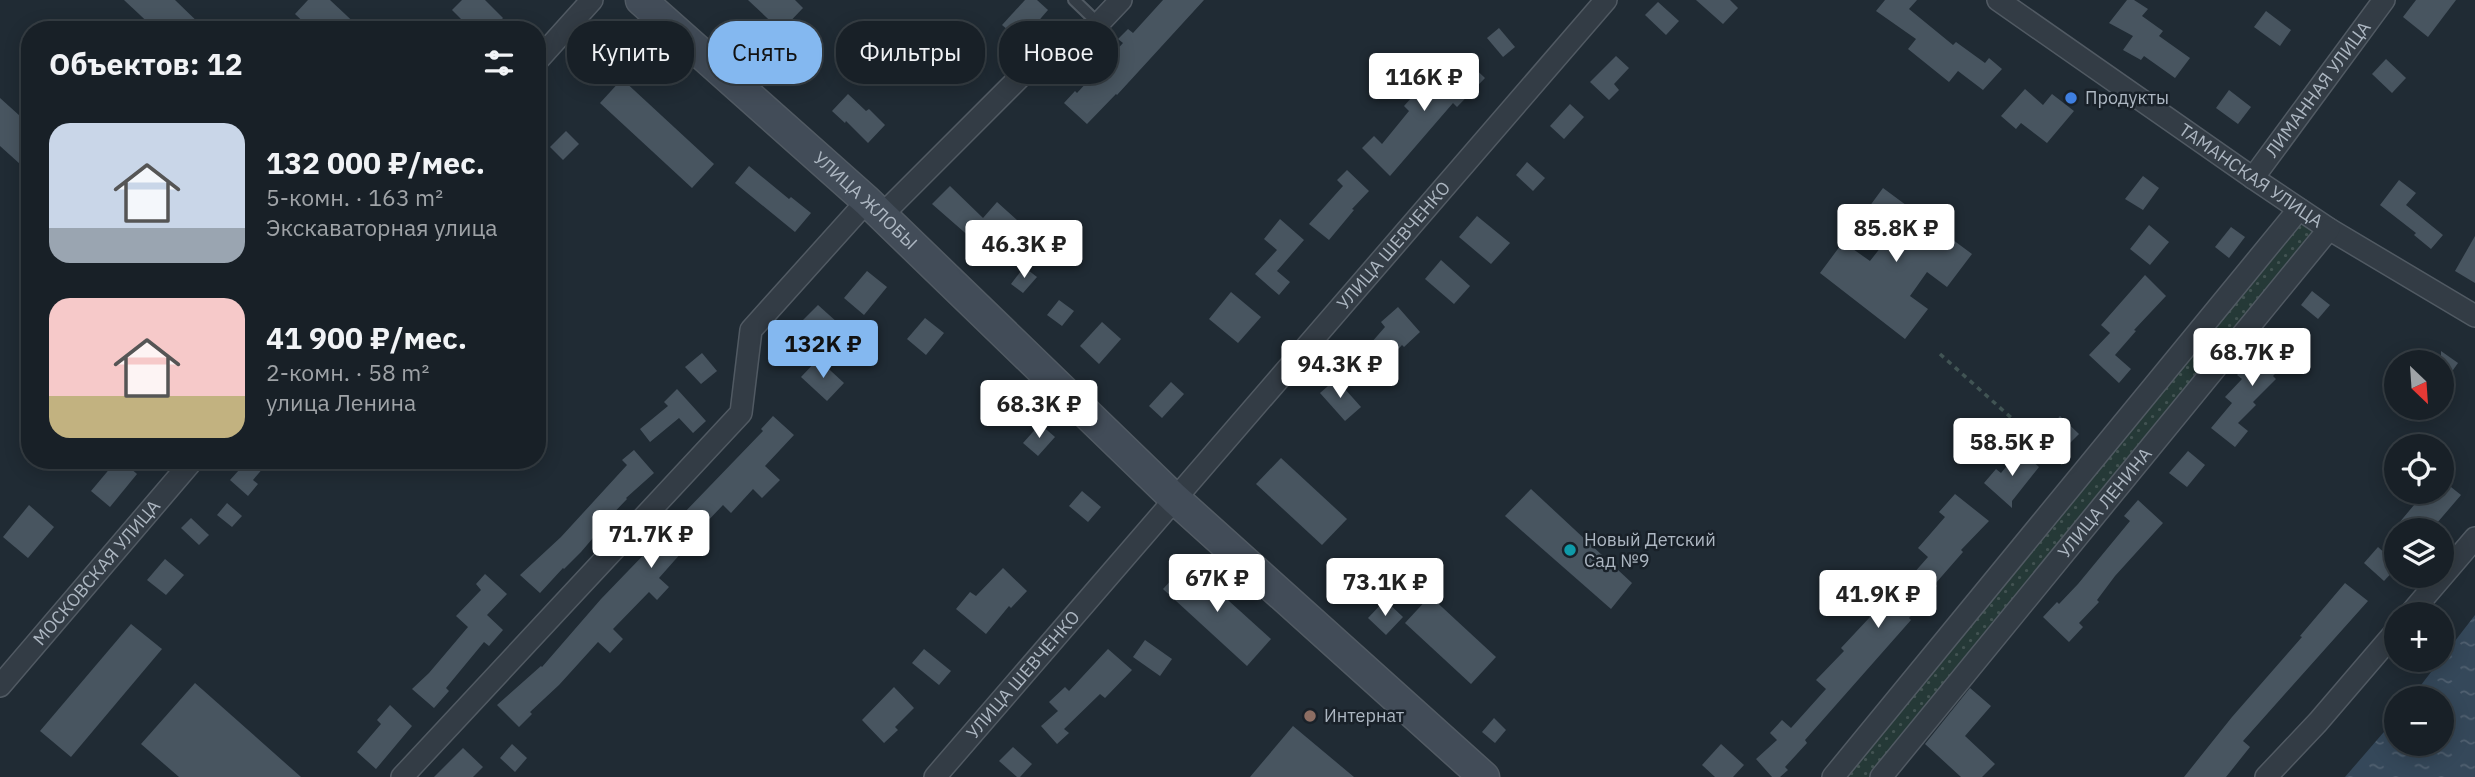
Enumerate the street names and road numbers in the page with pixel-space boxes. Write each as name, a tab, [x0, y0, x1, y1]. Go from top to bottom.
street label: ЛИМАННАЯ УЛИЦА	[2260, 16, 2376, 162]
street label: ТАМАНСКАЯ УЛИЦА	[2175, 118, 2328, 233]
street label: УЛИЦА ЖЛОБЫ	[809, 147, 922, 254]
street label: УЛИЦА ШЕВЧЕНКО	[1332, 176, 1455, 314]
street label: УЛИЦА ЛЕНИНА	[2053, 442, 2157, 563]
street label: МОСКОВСКАЯ УЛИЦА	[28, 494, 165, 650]
street label: УЛИЦА ШЕВЧЕНКО	[961, 606, 1085, 743]

